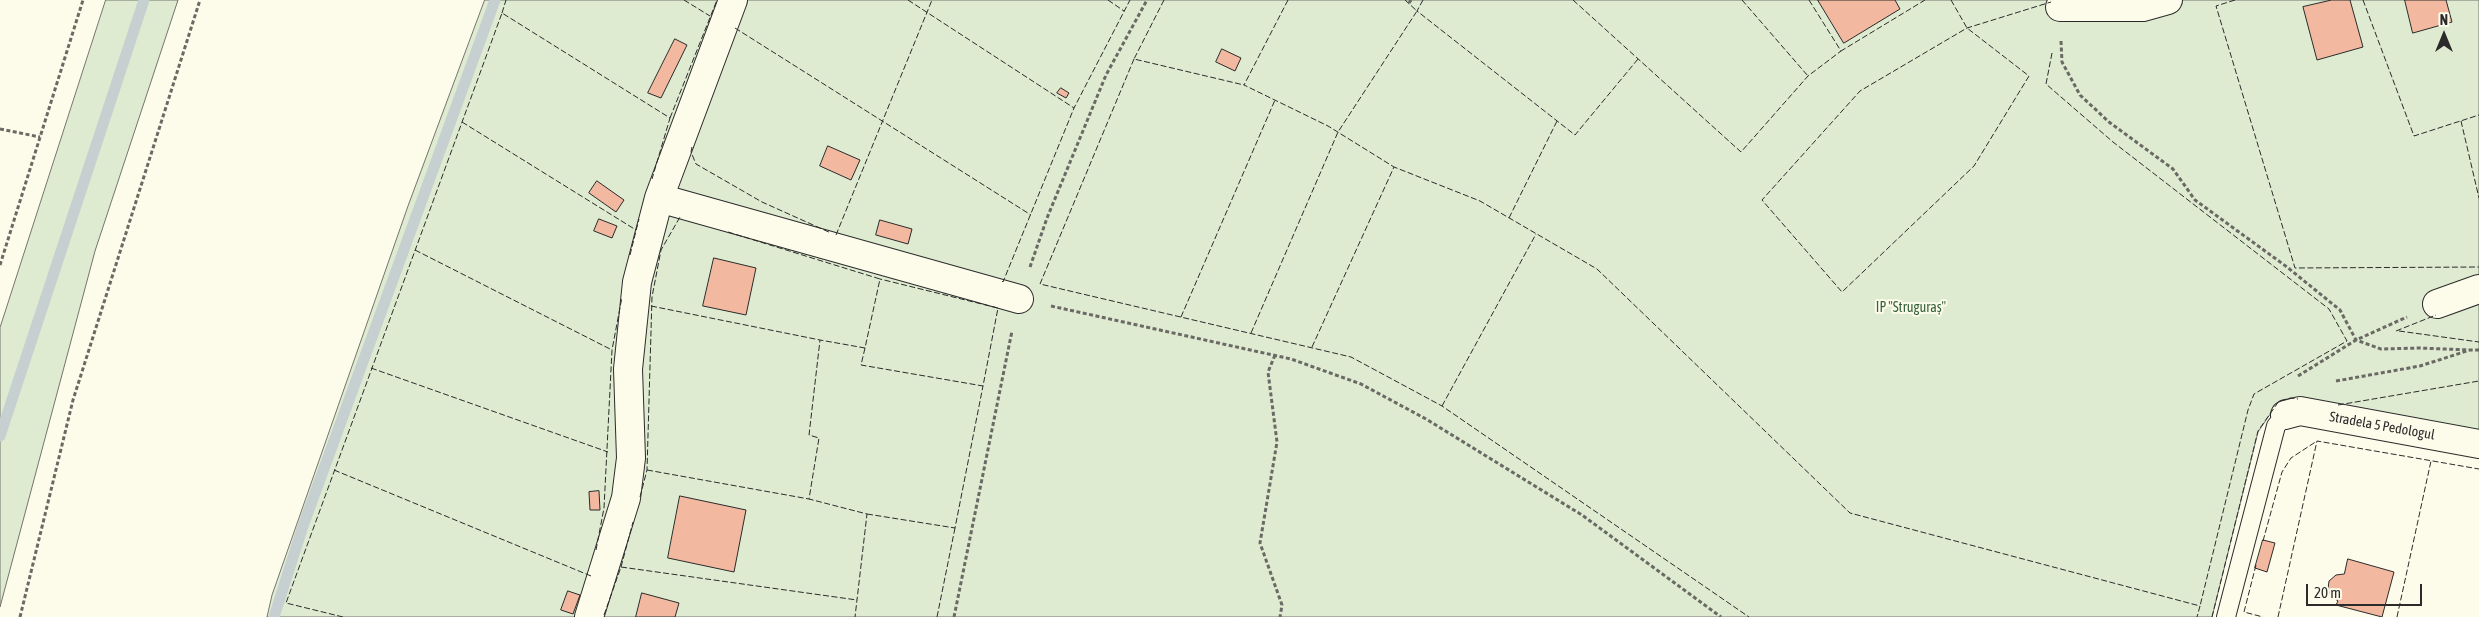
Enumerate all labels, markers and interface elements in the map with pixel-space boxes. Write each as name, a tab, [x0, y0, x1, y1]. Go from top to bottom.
north arrow	[2419, 10, 2469, 60]
text: N	[2440, 12, 2448, 28]
park label: IP "Struguraș"	[1876, 300, 1946, 316]
street label: Stradela 5 Pedologul	[2328, 408, 2436, 444]
scale bar	[2309, 574, 2425, 606]
text: 20 m	[2314, 584, 2341, 601]

